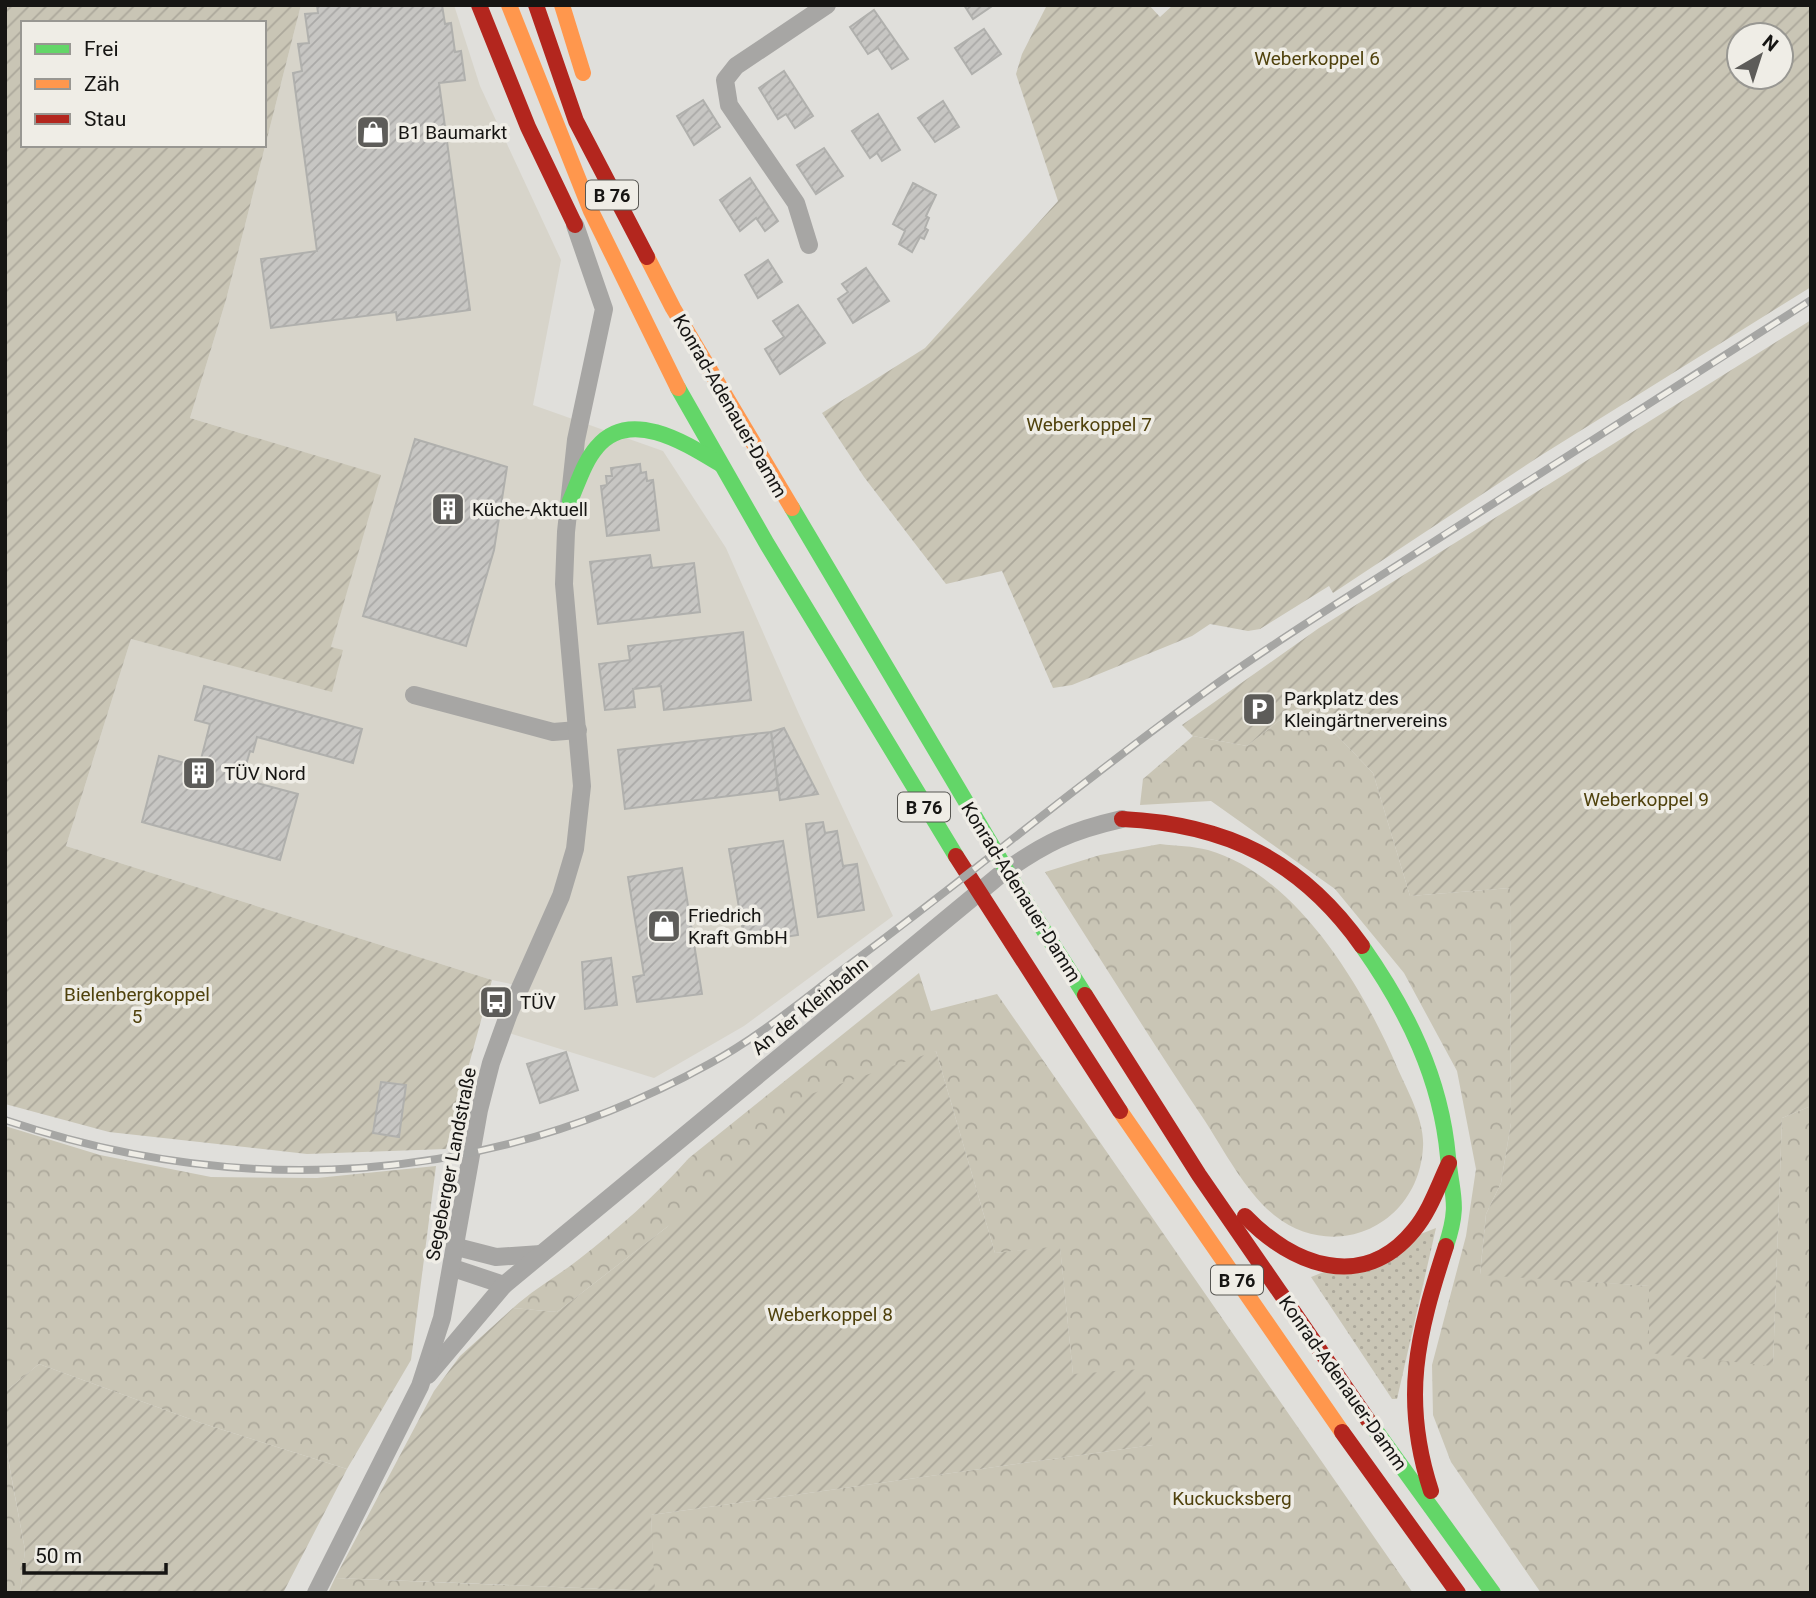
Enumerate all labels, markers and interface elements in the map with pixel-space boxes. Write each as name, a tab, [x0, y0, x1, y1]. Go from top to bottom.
legend	[21, 21, 266, 147]
north arrow	[1725, 21, 1795, 91]
text: N	[1758, 30, 1783, 56]
text: Frei	[84, 37, 119, 61]
park label: Weberkoppel 6	[1254, 47, 1380, 70]
text: Zäh	[84, 72, 120, 96]
text: Stau	[84, 107, 126, 131]
shop icon: B1 Baumarkt	[354, 113, 392, 151]
place label: B1 Baumarkt	[398, 121, 507, 144]
road number: B 76	[586, 180, 638, 210]
street label: Konrad-Adenauer-Damm	[668, 310, 792, 502]
park label: Weberkoppel 7	[1026, 413, 1152, 436]
building icon: Küche-Aktuell	[429, 490, 467, 528]
place label: Küche-Aktuell	[472, 498, 588, 521]
place label: Parkplatz des Kleingärtnervereins	[1284, 687, 1447, 732]
parking icon: Parkplatz des Kleingärtnervereins	[1240, 690, 1278, 728]
building icon: TÜV Nord	[180, 754, 218, 792]
place label: TÜV Nord	[224, 762, 306, 785]
park label: Weberkoppel 9	[1583, 788, 1709, 811]
road number: B 76	[898, 792, 950, 822]
street label: Konrad-Adenauer-Damm	[956, 798, 1086, 986]
place label: Friedrich Kraft GmbH	[688, 904, 788, 949]
shop icon: Friedrich Kraft GmbH	[645, 907, 683, 945]
street label: An der Kleinbahn	[747, 952, 873, 1060]
park label: Bielenbergkoppel 5	[64, 983, 210, 1028]
bus stop icon: TÜV	[477, 983, 515, 1021]
place label: TÜV	[520, 991, 556, 1014]
street label: Segeberger Landstraße	[421, 1065, 481, 1263]
road number: B 76	[1211, 1266, 1263, 1294]
street label: Konrad-Adenauer-Damm	[1274, 1291, 1412, 1475]
park label: Weberkoppel 8	[767, 1303, 893, 1326]
park label: Kuckucksberg	[1172, 1487, 1292, 1510]
scale bar	[24, 1532, 166, 1576]
text: 50 m	[35, 1544, 82, 1568]

